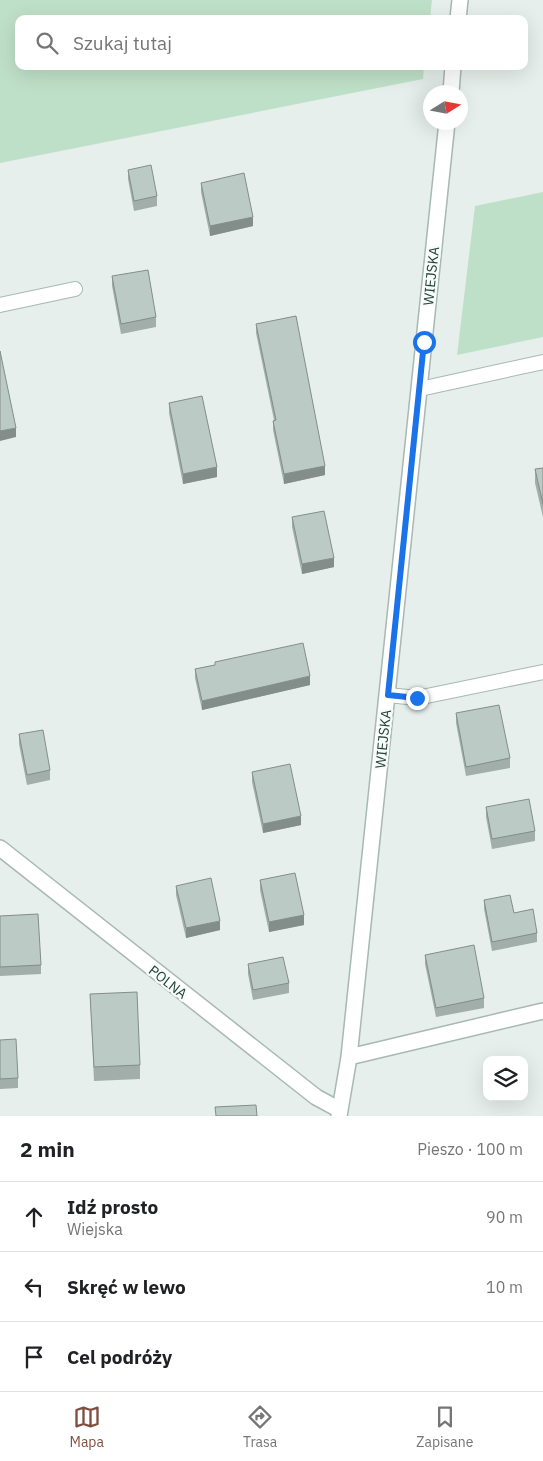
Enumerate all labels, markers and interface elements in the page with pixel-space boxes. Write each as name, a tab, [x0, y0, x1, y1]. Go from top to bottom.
search box	[15, 15, 528, 70]
icon: search	[33, 29, 61, 57]
text: Szukaj tutaj	[73, 31, 172, 55]
north arrow	[423, 85, 468, 130]
street label: WIEJSKA	[419, 246, 443, 306]
route start	[413, 331, 436, 354]
route end	[406, 687, 429, 710]
street label: WIEJSKA	[371, 709, 395, 769]
street label: POLNA	[145, 961, 191, 1003]
map controls	[483, 1056, 528, 1101]
button: layers	[483, 1056, 528, 1101]
text: 2 min	[20, 1135, 75, 1163]
text: Pieszo · 100 m	[417, 1139, 523, 1159]
text: Idź prosto	[67, 1195, 158, 1219]
icon: ahead	[20, 1203, 48, 1231]
text: 90 m	[486, 1207, 523, 1227]
text: Wiejska	[67, 1219, 123, 1239]
icon: left	[20, 1273, 48, 1301]
text: Skręć w lewo	[67, 1275, 186, 1299]
text: 10 m	[486, 1277, 523, 1297]
icon: arrive	[20, 1343, 48, 1371]
text: Cel podróży	[67, 1345, 172, 1369]
tab: Mapa	[70, 1403, 104, 1451]
tab: Trasa	[243, 1403, 277, 1451]
tab: Zapisane	[416, 1403, 473, 1451]

